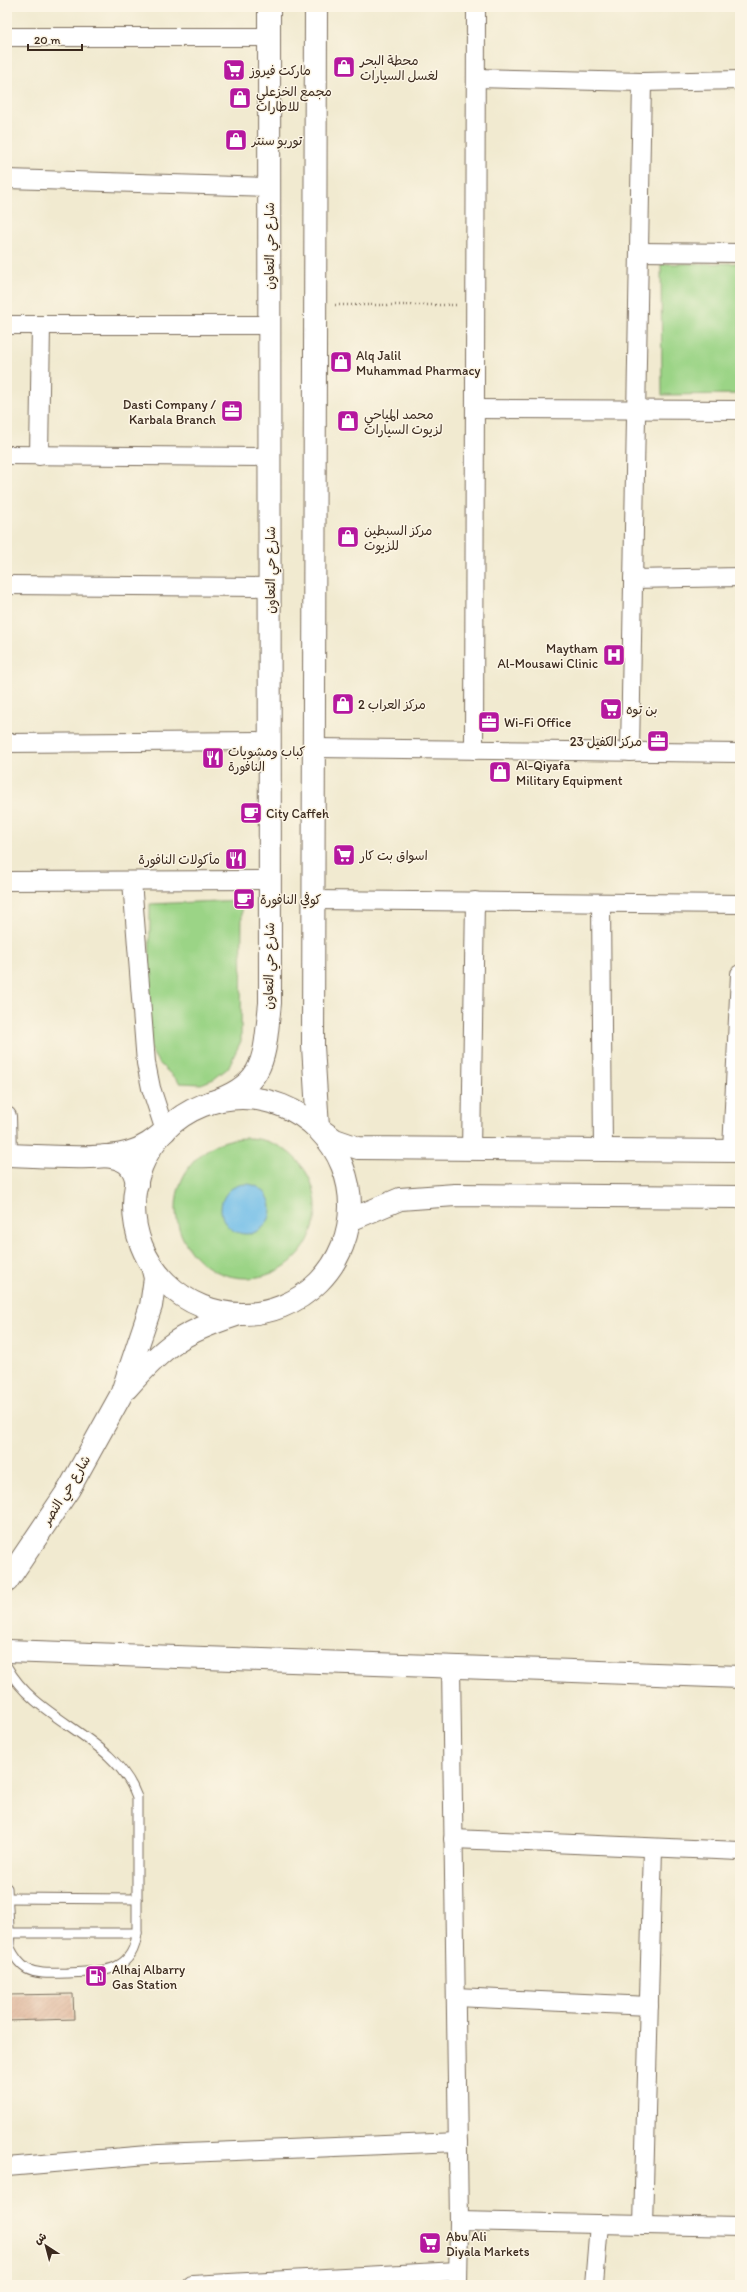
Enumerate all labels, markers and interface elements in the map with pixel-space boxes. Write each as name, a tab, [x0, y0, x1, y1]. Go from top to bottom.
scale bar	[28, 26, 82, 52]
text: 20 m	[34, 33, 61, 47]
place label: محطة البحر لغسل السيارات	[359, 53, 438, 84]
shop icon: محطة البحر لغسل السيارات	[331, 54, 357, 80]
supermarket icon: ماركت فيروز	[221, 57, 247, 83]
place label: ماركت فيروز	[249, 63, 311, 79]
place label: مجمع الخزعلي للاطارات	[256, 84, 332, 115]
shop icon: مجمع الخزعلي للاطارات	[227, 85, 253, 111]
shop icon: توربو سنتر	[223, 127, 249, 153]
place label: توربو سنتر	[251, 133, 303, 149]
street label: شارع حي التعاون	[262, 202, 281, 290]
place label: Alq Jalil Muhammad Pharmacy	[356, 348, 480, 378]
shop icon: Alq Jalil Muhammad Pharmacy	[328, 349, 354, 375]
place label: Dasti Company / Karbala Branch	[123, 397, 217, 427]
office icon: Dasti Company / Karbala Branch	[219, 398, 245, 424]
place label: محمد المياحي لزيوت السيارات	[364, 407, 443, 438]
shop icon: محمد المياحي لزيوت السيارات	[335, 408, 361, 434]
place label: مركز السبطين للزيوت	[364, 523, 432, 554]
shop icon: مركز السبطين للزيوت	[335, 524, 361, 550]
street label: شارع حي التعاون	[263, 526, 282, 614]
place label: Maytham Al-Mousawi Clinic	[497, 641, 598, 671]
hospital icon: Maytham Al-Mousawi Clinic	[601, 642, 627, 668]
shop icon: مركز العراب 2	[330, 691, 356, 717]
supermarket icon: بن توه	[598, 696, 624, 722]
place label: مركز العراب 2	[358, 697, 426, 713]
place label: بن توه	[626, 702, 658, 718]
office icon: Wi-Fi Office	[476, 709, 502, 735]
place label: Wi-Fi Office	[504, 715, 571, 730]
office icon: مركز الكفيل 23	[645, 728, 671, 754]
place label: مركز الكفيل 23	[570, 734, 642, 750]
place label: كباب ومشويات النافورة	[228, 744, 306, 775]
restaurant icon: كباب ومشويات النافورة	[200, 745, 226, 771]
place label: Al-Qiyafa Military Equipment	[516, 758, 623, 788]
shop icon: Al-Qiyafa Military Equipment	[487, 759, 513, 785]
cafe icon: City Caffeh	[238, 800, 264, 826]
place label: City Caffeh	[266, 806, 329, 821]
supermarket icon: اسواق بت كار	[331, 842, 357, 868]
restaurant icon: مأكولات النافورة	[223, 846, 249, 872]
place label: اسواق بت كار	[359, 848, 428, 864]
place label: مأكولات النافورة	[138, 852, 220, 868]
cafe icon: كوفي النافورة	[231, 886, 257, 912]
place label: كوفي النافورة	[260, 891, 322, 909]
street label: شارع حي التعاون	[261, 922, 281, 1010]
street label: شارع حي النصر	[38, 1453, 97, 1530]
place label: Alhaj Albarry Gas Station	[112, 1962, 185, 1992]
fuel station icon: Alhaj Albarry Gas Station	[83, 1963, 109, 1989]
north arrow	[26, 2226, 66, 2266]
text: ش	[32, 2229, 49, 2247]
place label: Abu Ali Diyala Markets	[446, 2229, 530, 2259]
supermarket icon: Abu Ali Diyala Markets	[417, 2230, 443, 2256]

